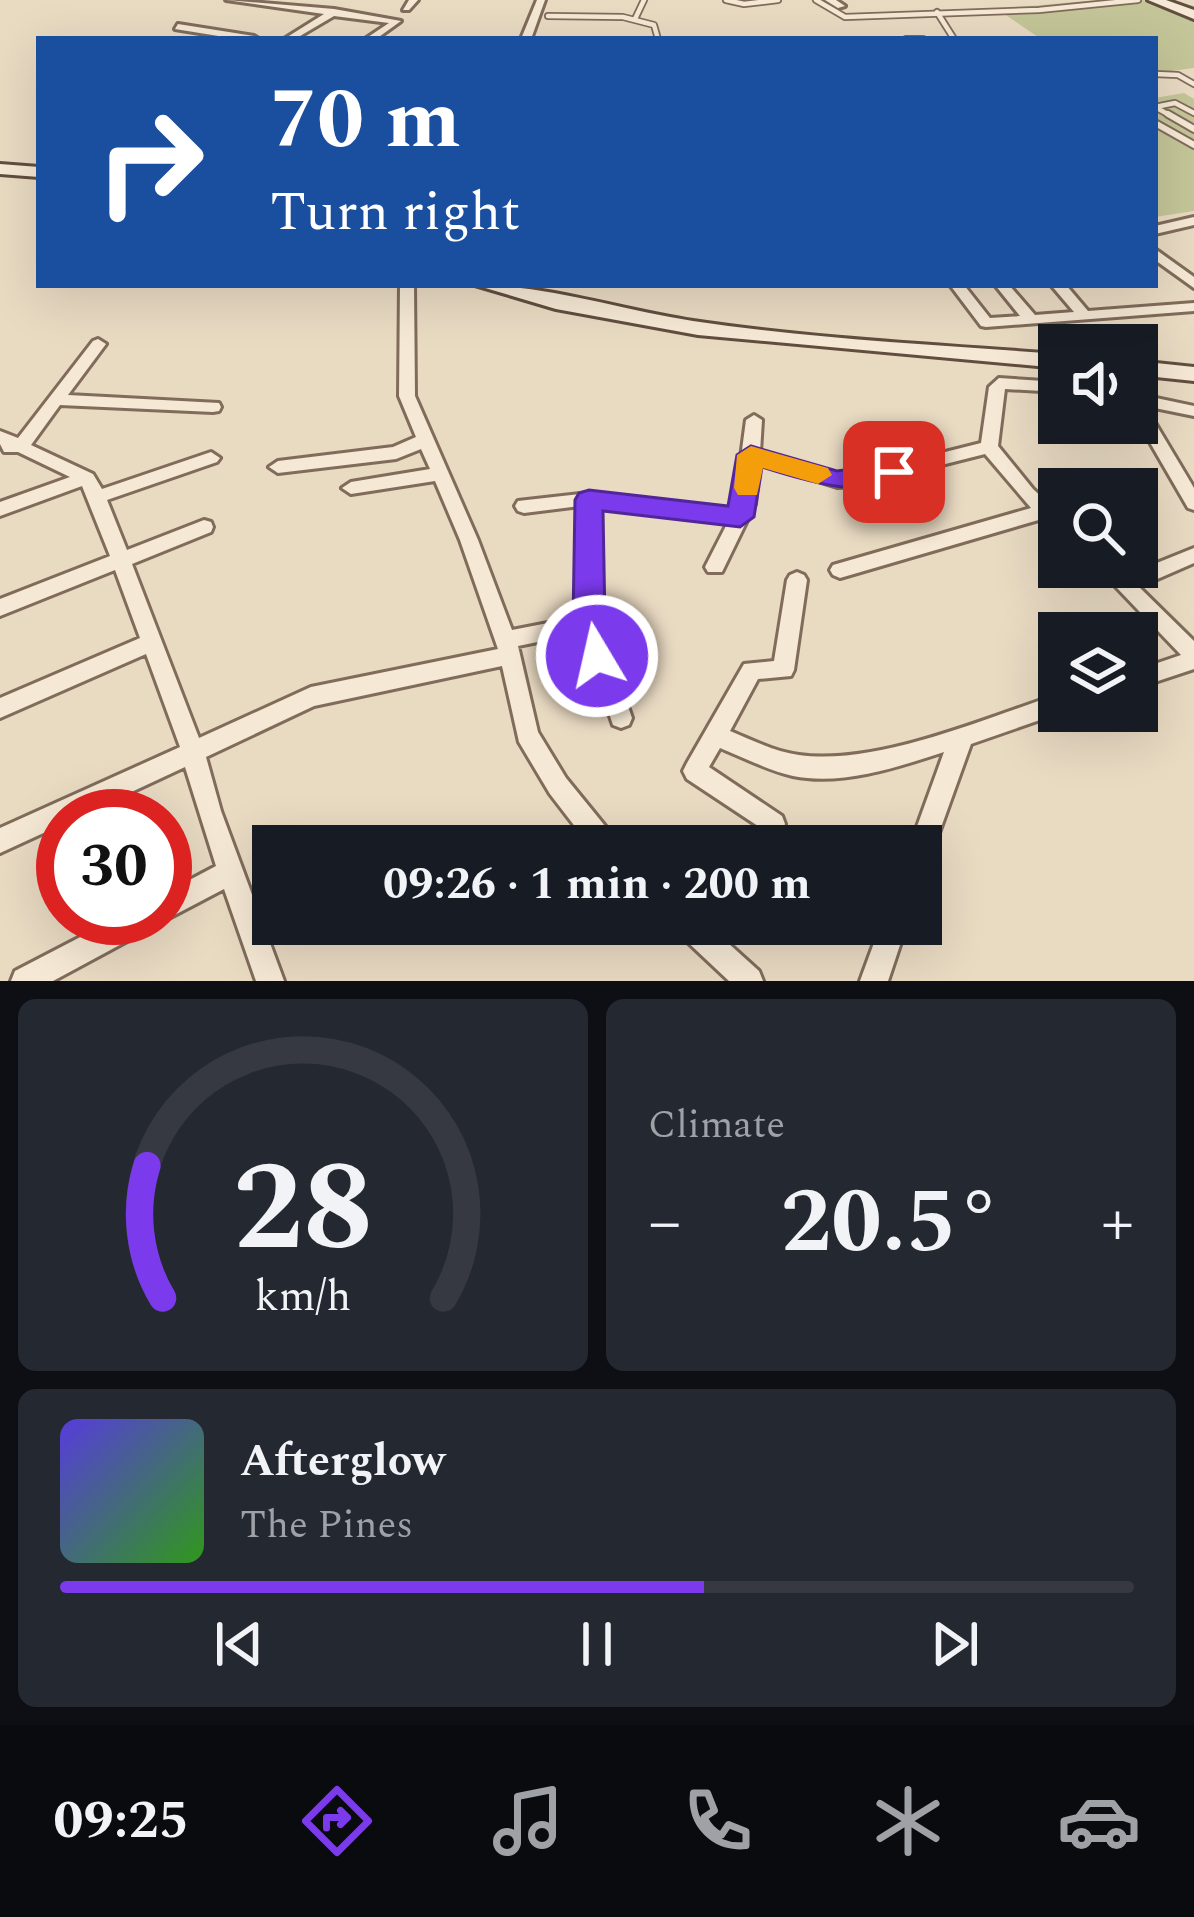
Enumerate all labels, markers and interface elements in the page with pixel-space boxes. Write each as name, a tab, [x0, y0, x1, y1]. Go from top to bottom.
text: 70 m	[270, 57, 461, 185]
icon: right	[72, 84, 228, 240]
text: Turn right	[270, 172, 520, 254]
map controls	[1038, 324, 1158, 732]
button: sound	[1038, 324, 1158, 444]
pin	[843, 421, 945, 523]
icon: arrive	[861, 439, 927, 505]
button: search	[1038, 468, 1158, 588]
position arrow	[534, 593, 660, 719]
button: layers	[1038, 612, 1158, 732]
speed limit sign: 30	[36, 789, 192, 945]
text: 09:26 · 1 min · 200 m	[383, 850, 811, 919]
text: Climate	[648, 1096, 785, 1155]
text: 28	[233, 1115, 373, 1305]
text: 20.5°	[781, 1155, 1001, 1292]
text: −	[648, 1173, 681, 1274]
text: +	[1101, 1173, 1134, 1274]
text: km/h	[255, 1265, 351, 1330]
text: Afterglow	[240, 1427, 445, 1496]
text: The Pines	[240, 1496, 413, 1555]
icon: previous	[206, 1611, 272, 1677]
icon: pause	[564, 1611, 630, 1677]
icon: next	[922, 1611, 988, 1677]
icon: directions	[295, 1779, 379, 1863]
icon: music	[486, 1779, 570, 1863]
icon: phone	[676, 1779, 760, 1863]
icon: climate	[866, 1779, 950, 1863]
icon: car	[1057, 1779, 1141, 1863]
text: 09:25	[53, 1780, 189, 1862]

